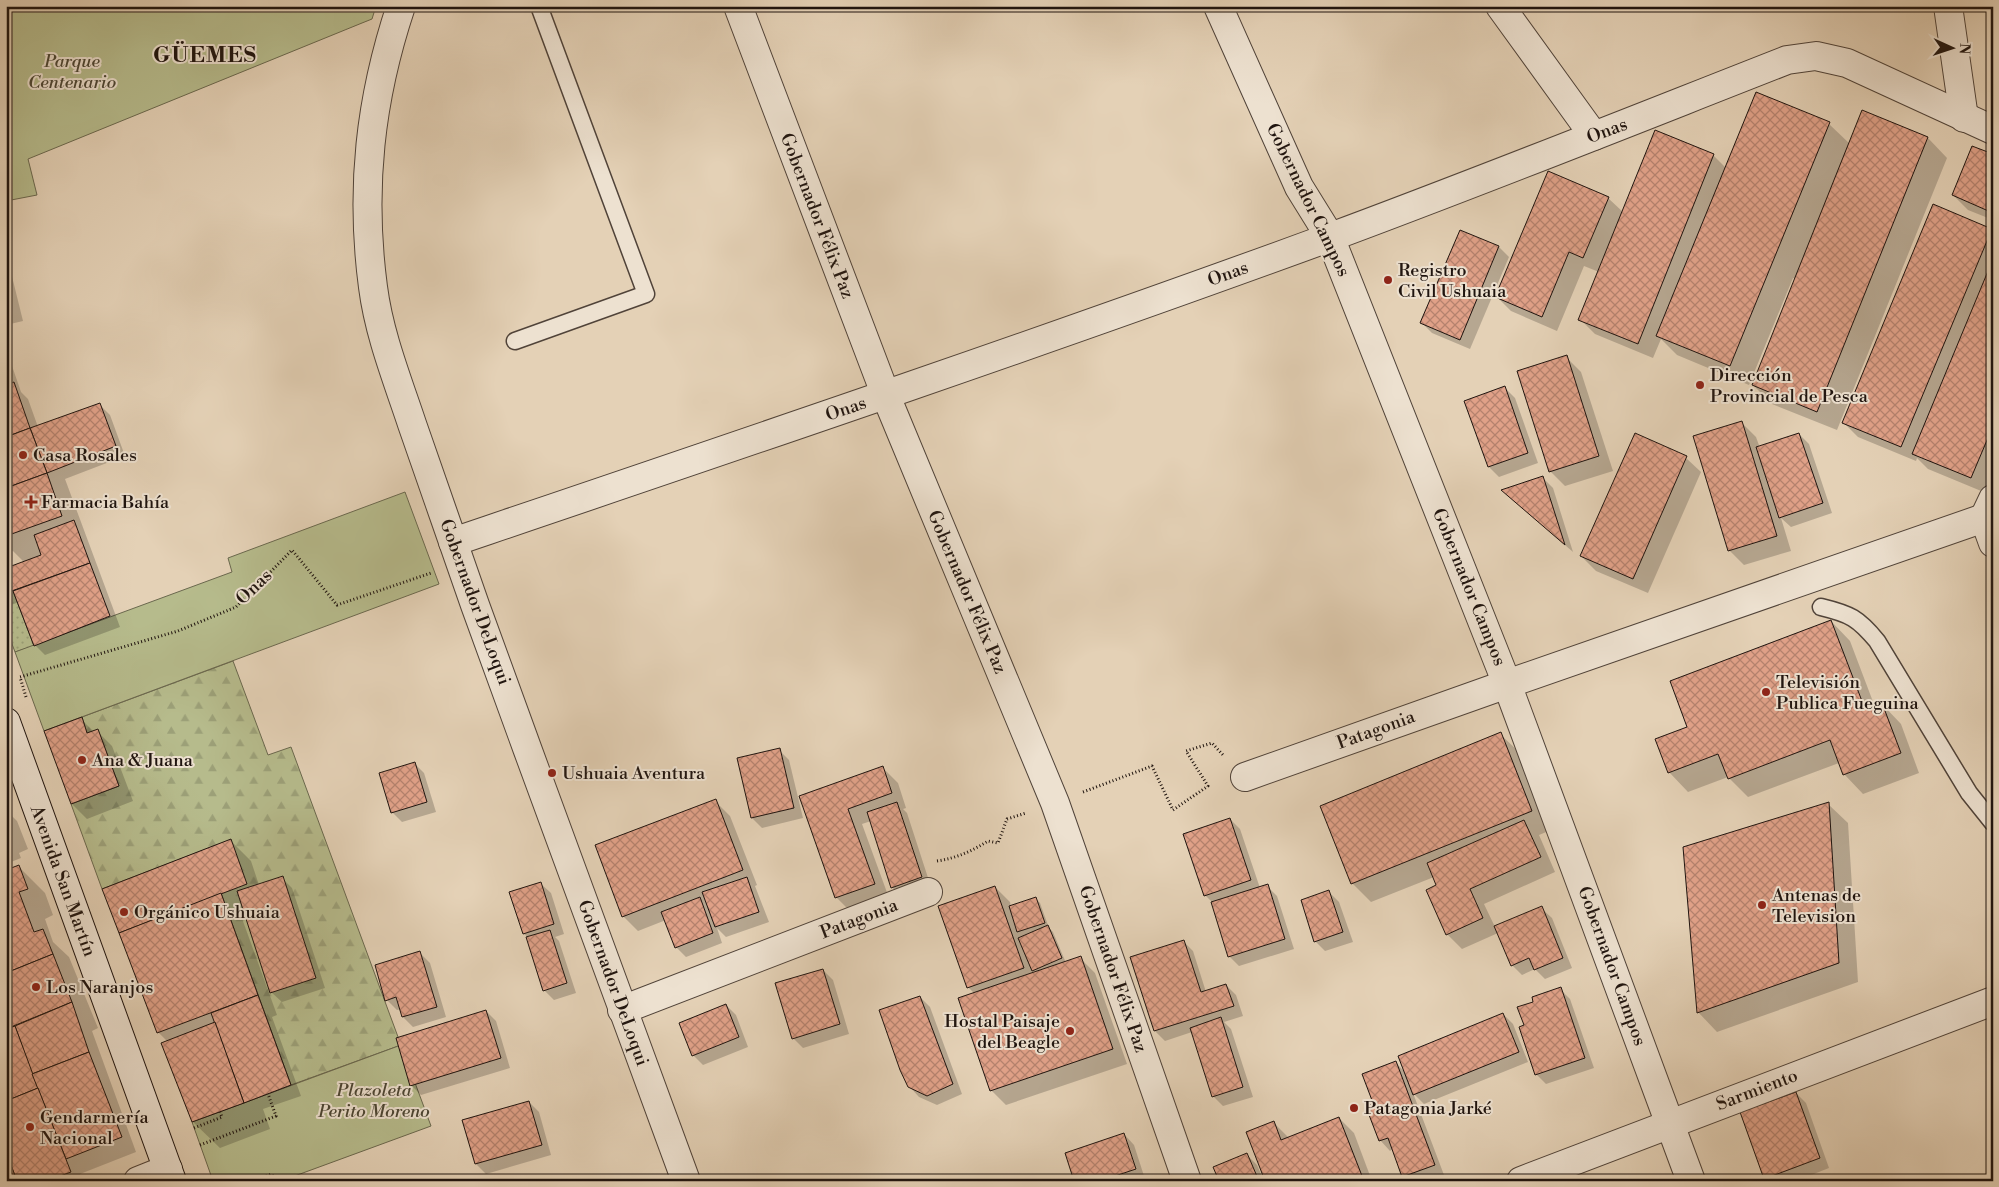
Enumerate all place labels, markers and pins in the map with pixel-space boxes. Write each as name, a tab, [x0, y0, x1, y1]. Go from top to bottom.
place label: Registro Civil Ushuaia	[1398, 259, 1507, 303]
marker: Registro Civil Ushuaia	[1382, 274, 1394, 286]
place label: Dirección Provincial de Pesca	[1710, 364, 1869, 408]
marker: Dirección Provincial de Pesca	[1694, 379, 1706, 391]
place label: Casa Rosales	[33, 444, 137, 467]
marker: Casa Rosales	[17, 449, 29, 461]
place label: Farmacia Bahía	[41, 491, 170, 514]
marker: Farmacia Bahía	[25, 496, 37, 508]
place label: Televisión Publica Fueguina	[1776, 671, 1919, 715]
marker: Televisión Publica Fueguina	[1760, 686, 1772, 698]
place label: Ana & Juana	[91, 749, 194, 772]
marker: Ana & Juana	[76, 754, 88, 766]
place label: Ushuaia Aventura	[562, 762, 706, 785]
marker: Ushuaia Aventura	[546, 767, 558, 779]
place label: Antenas de Television	[1771, 884, 1861, 928]
marker: Antenas de Television	[1756, 899, 1768, 911]
place label: Orgánico Ushuaia	[134, 901, 281, 924]
marker: Orgánico Ushuaia	[118, 906, 130, 918]
place label: Los Naranjos	[46, 976, 153, 999]
marker: Los Naranjos	[30, 981, 42, 993]
place label: Hostal Paisaje del Beagle	[944, 1010, 1060, 1054]
marker: Hostal Paisaje del Beagle	[1064, 1025, 1076, 1037]
place label: Patagonia Jarké	[1364, 1097, 1492, 1120]
marker: Patagonia Jarké	[1348, 1102, 1360, 1114]
place label: Gendarmería Nacional	[40, 1106, 149, 1150]
marker: Gendarmería Nacional	[24, 1121, 36, 1133]

